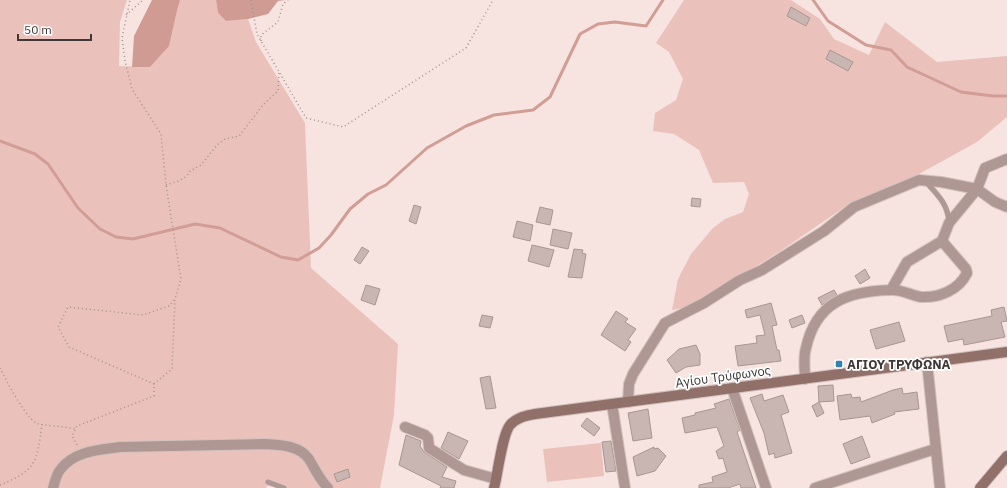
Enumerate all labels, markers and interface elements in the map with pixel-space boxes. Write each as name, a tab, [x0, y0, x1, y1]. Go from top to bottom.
scale bar	[18, 16, 91, 42]
text: 50 m	[24, 22, 52, 37]
place label: ΑΓΙΟΥ ΤΡΥΦΩΝΑ	[847, 356, 951, 373]
marker: ΑΓΙΟΥ ΤΡΥΦΩΝΑ	[834, 359, 844, 369]
street label: Αγίου Τρύφωνος	[674, 361, 772, 392]

